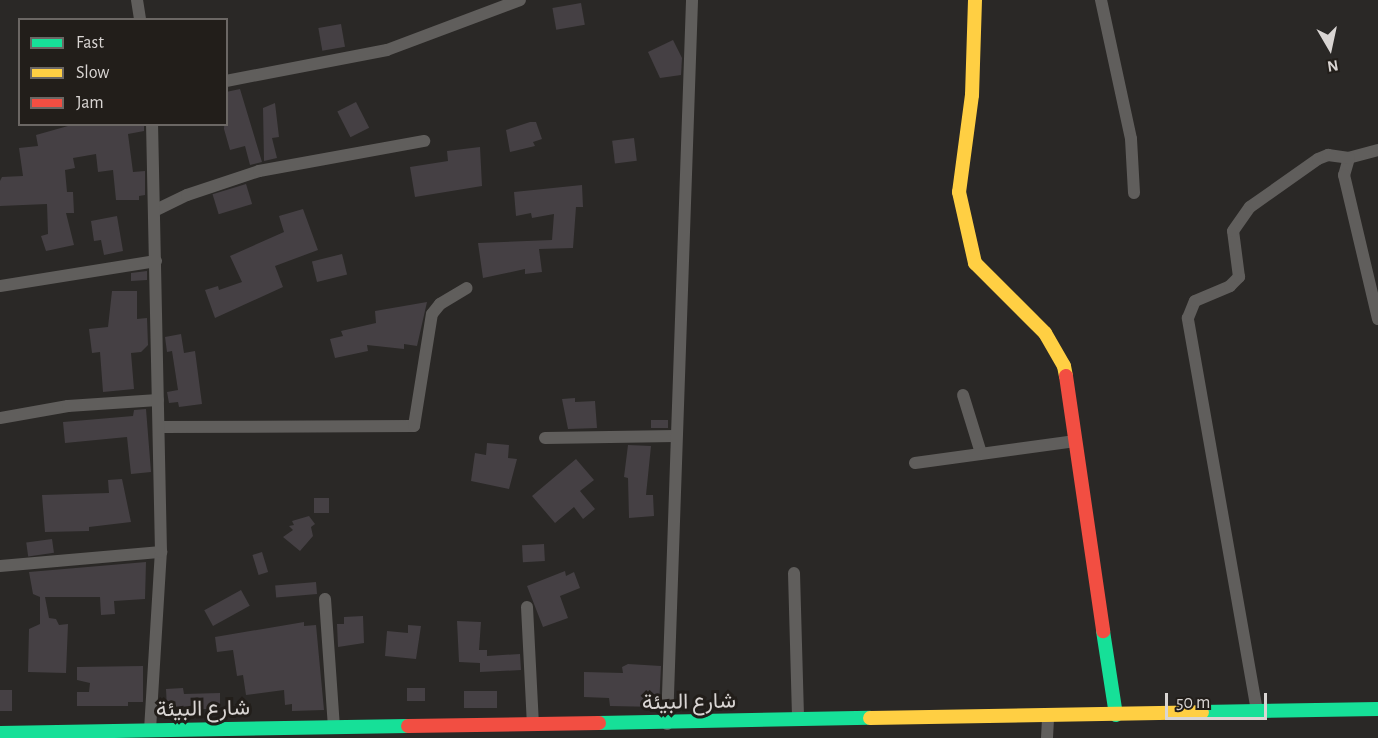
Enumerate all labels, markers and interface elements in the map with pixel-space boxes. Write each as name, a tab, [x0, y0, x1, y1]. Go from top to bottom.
legend	[18, 18, 228, 126]
north arrow	[1300, 18, 1360, 78]
text: Fast	[76, 34, 104, 52]
text: N	[1326, 57, 1340, 75]
text: Slow	[76, 64, 109, 82]
text: Jam	[76, 94, 104, 112]
scale bar	[1168, 681, 1270, 719]
street label: شارع البيئة	[642, 688, 736, 716]
text: 50 m	[1176, 694, 1210, 712]
street label: شارع البيئة	[156, 695, 250, 723]

